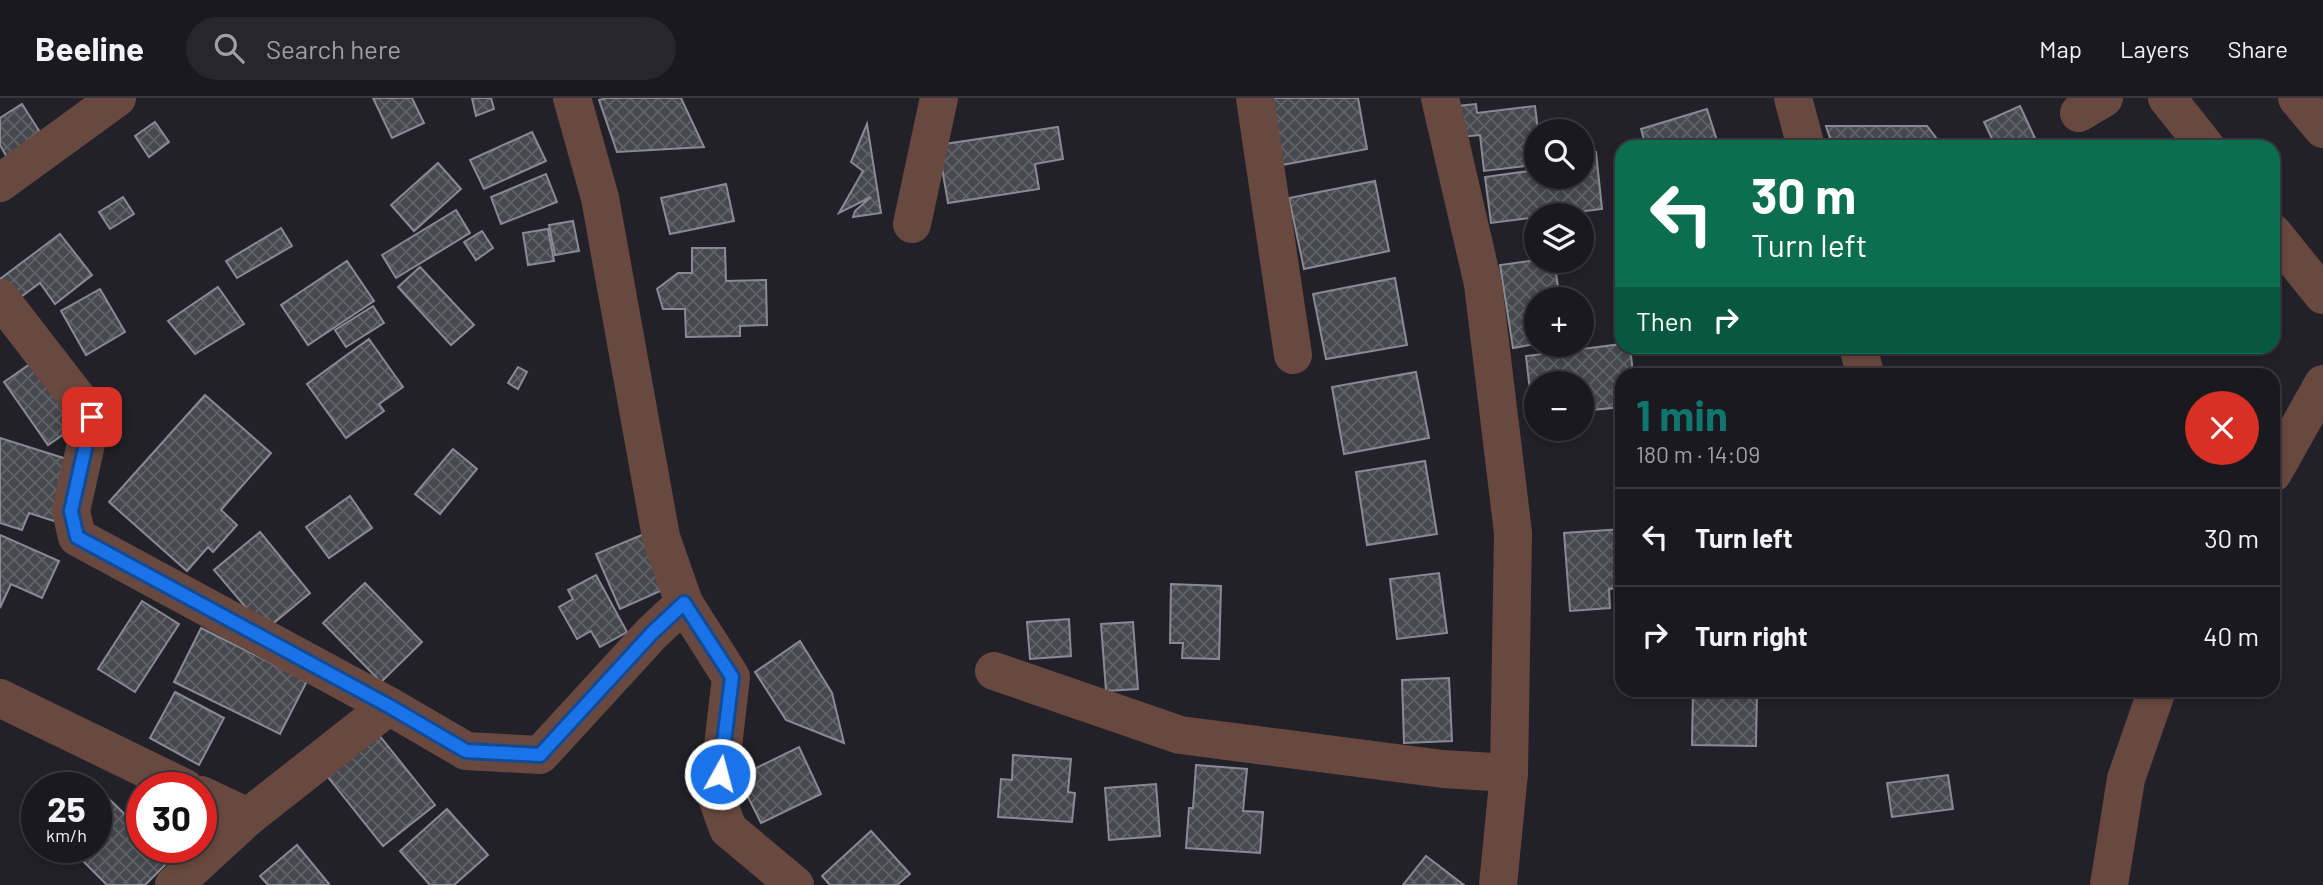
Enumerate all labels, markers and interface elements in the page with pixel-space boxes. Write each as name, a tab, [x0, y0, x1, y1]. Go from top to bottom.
search box	[186, 17, 676, 80]
text: Beeline	[35, 28, 144, 68]
icon: search	[210, 29, 248, 67]
text: Search here	[266, 33, 401, 64]
text: Map	[2039, 34, 2082, 63]
text: Layers	[2120, 34, 2189, 63]
text: Share	[2227, 34, 2288, 63]
map controls	[1524, 119, 1594, 441]
button: search	[1524, 119, 1594, 189]
text: 30 m	[1751, 165, 1856, 224]
icon: left	[1636, 168, 1727, 259]
button: layers	[1524, 203, 1594, 273]
text: Turn left	[1751, 225, 1868, 263]
button: +	[1524, 287, 1594, 357]
icon: right	[1707, 301, 1745, 339]
text: Then	[1636, 305, 1693, 336]
button: −	[1524, 371, 1594, 441]
pin	[62, 387, 122, 447]
text: 1 min	[1636, 389, 1728, 439]
button: close	[2185, 391, 2259, 465]
icon: arrive	[73, 398, 111, 436]
text: 180 m · 14:09	[1636, 440, 1760, 468]
icon: left	[1636, 518, 1674, 556]
text: Turn left	[1695, 522, 1793, 553]
text: 30 m	[2204, 522, 2259, 553]
icon: right	[1636, 616, 1674, 654]
text: Turn right	[1695, 620, 1808, 651]
text: 40 m	[2203, 620, 2259, 651]
position arrow	[683, 737, 757, 811]
speed limit sign: 30	[126, 772, 217, 863]
text: 25	[47, 787, 86, 829]
text: km/h	[46, 824, 87, 846]

